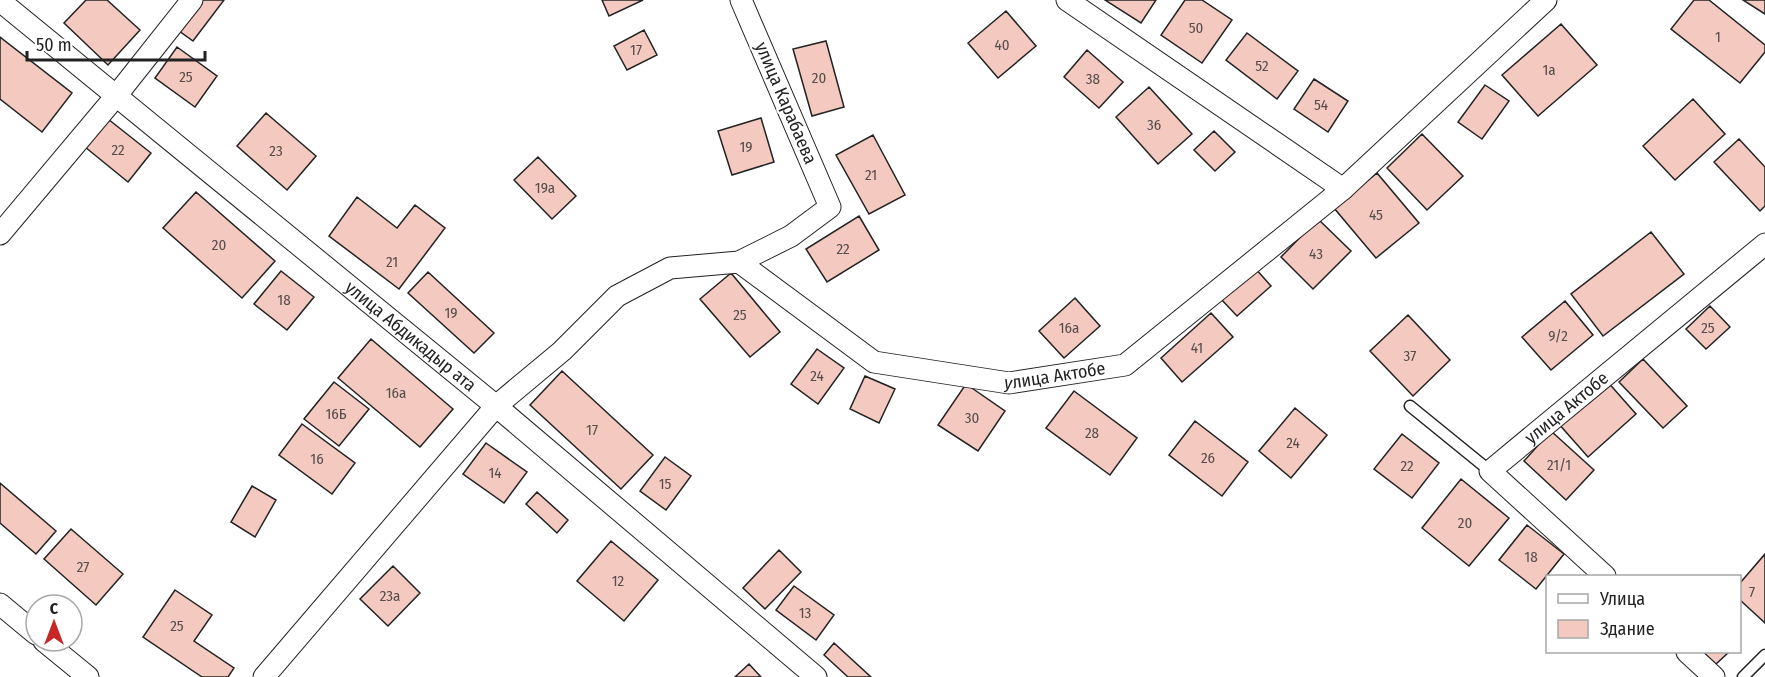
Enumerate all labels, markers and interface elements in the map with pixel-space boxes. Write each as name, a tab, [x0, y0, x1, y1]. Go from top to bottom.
house number: 50	[1189, 19, 1203, 37]
scale bar	[27, 24, 206, 62]
house number: 1	[1715, 28, 1721, 46]
text: 50 m	[36, 34, 72, 56]
house number: 40	[994, 36, 1010, 54]
street label: улица Карабаева	[750, 39, 822, 167]
house number: 17	[630, 41, 642, 59]
house number: 52	[1255, 57, 1269, 75]
house number: 1а	[1542, 61, 1556, 79]
house number: 25	[179, 68, 193, 86]
house number: 20	[812, 69, 826, 87]
house number: 38	[1086, 70, 1100, 88]
house number: 54	[1314, 96, 1328, 114]
house number: 36	[1147, 116, 1161, 134]
house number: 19	[739, 138, 753, 156]
house number: 22	[111, 141, 125, 159]
house number: 23	[269, 142, 283, 160]
house number: 21	[865, 166, 877, 184]
house number: 19а	[535, 179, 555, 197]
house number: 45	[1369, 206, 1383, 224]
house number: 20	[212, 236, 226, 254]
house number: 22	[836, 240, 850, 258]
house number: 43	[1309, 245, 1323, 263]
house number: 21	[386, 253, 398, 271]
street label: улица Абдикадыр ата	[341, 276, 481, 396]
house number: 18	[277, 291, 291, 309]
house number: 19	[444, 304, 458, 322]
house number: 25	[733, 306, 747, 324]
house number: 16а	[1059, 319, 1079, 337]
house number: 25	[1701, 319, 1715, 337]
house number: 9/2	[1548, 327, 1568, 345]
house number: 41	[1191, 339, 1203, 357]
house number: 37	[1404, 347, 1416, 365]
street label: улица Актобе	[1003, 357, 1107, 394]
house number: 24	[810, 367, 824, 385]
street label: улица Актобе	[1520, 367, 1613, 449]
house number: 16а	[386, 384, 406, 402]
house number: 16Б	[325, 405, 347, 423]
house number: 30	[965, 409, 979, 427]
house number: 17	[586, 421, 598, 439]
house number: 28	[1085, 424, 1099, 442]
house number: 24	[1286, 434, 1300, 452]
house number: 26	[1201, 449, 1215, 467]
house number: 16	[310, 450, 324, 468]
house number: 21/1	[1547, 456, 1571, 474]
house number: 22	[1400, 457, 1414, 475]
house number: 14	[488, 464, 502, 482]
house number: 15	[659, 475, 671, 493]
house number: 20	[1458, 514, 1472, 532]
house number: 18	[1524, 548, 1538, 566]
house number: 27	[77, 558, 89, 576]
house number: 12	[612, 572, 625, 590]
legend	[1546, 575, 1741, 653]
house number: 7	[1749, 583, 1755, 601]
house number: 23а	[380, 587, 400, 605]
text: Улица	[1599, 588, 1645, 610]
north arrow	[24, 593, 84, 653]
text: С	[50, 599, 59, 618]
house number: 13	[799, 604, 812, 622]
house number: 25	[170, 617, 184, 635]
text: Здание	[1600, 618, 1655, 640]

